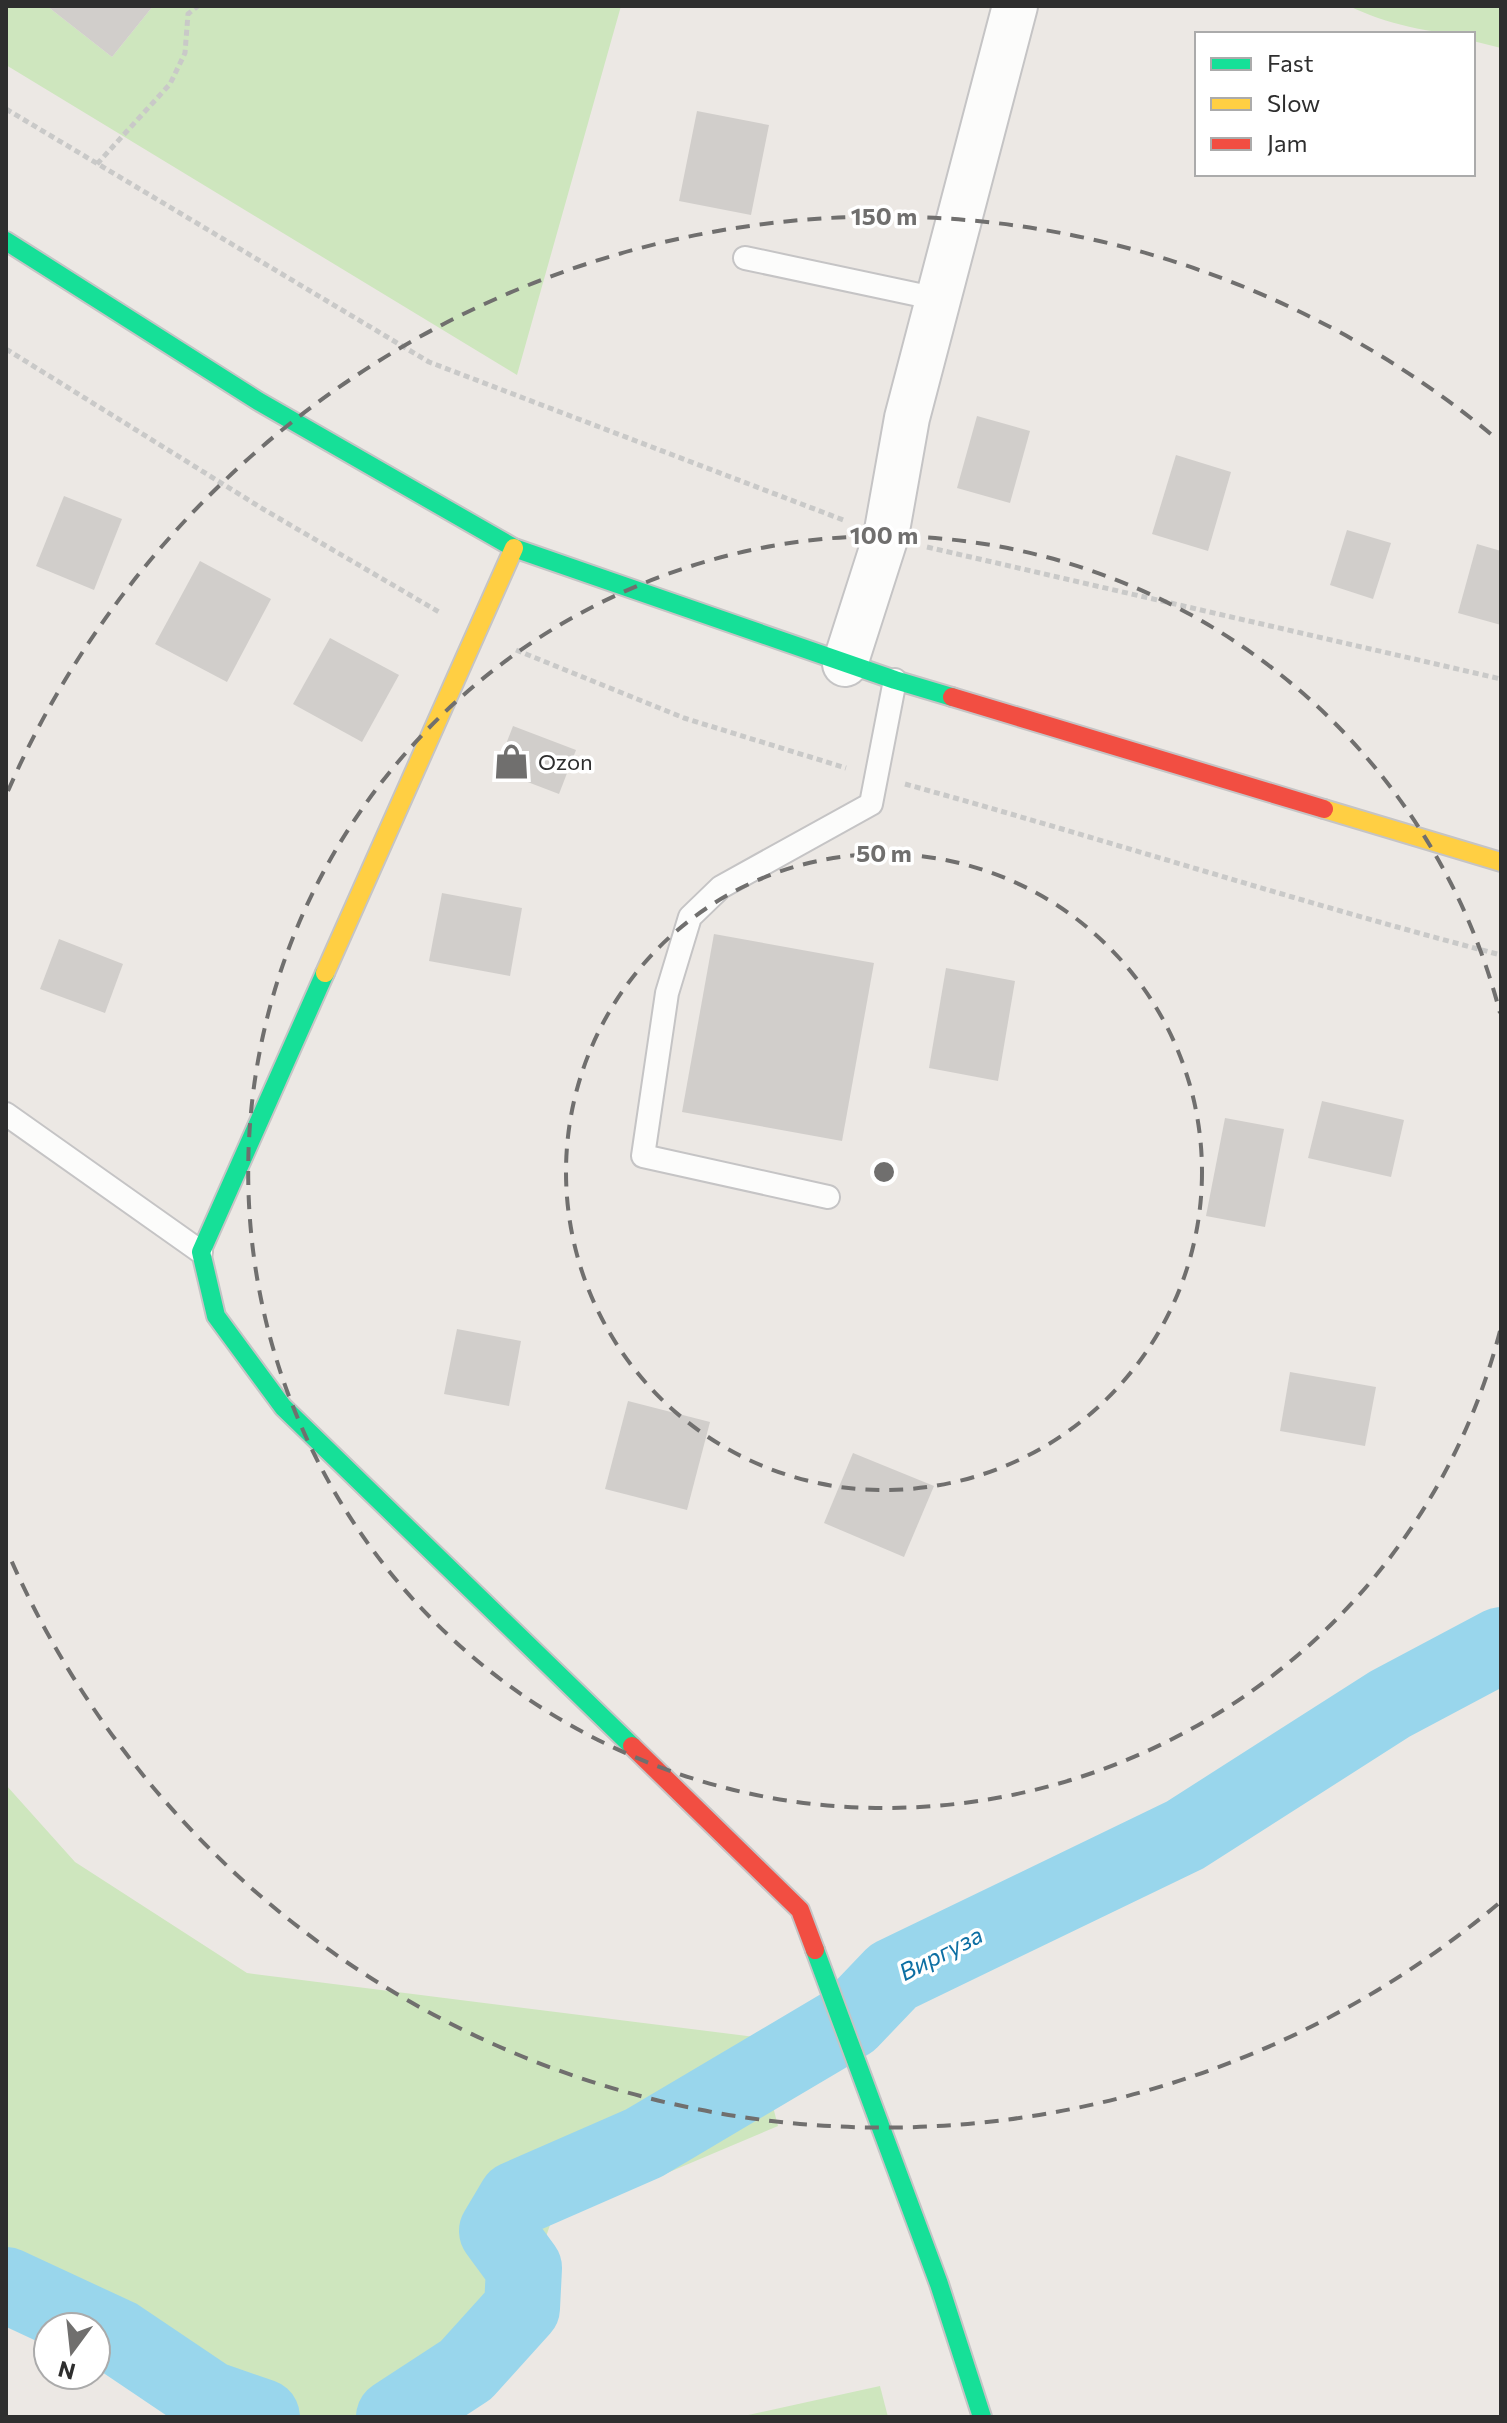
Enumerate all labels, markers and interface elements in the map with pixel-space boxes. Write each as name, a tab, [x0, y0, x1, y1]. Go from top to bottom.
legend	[1195, 32, 1475, 176]
text: Fast	[1267, 48, 1314, 77]
text: Slow	[1267, 88, 1320, 117]
text: Jam	[1267, 128, 1307, 157]
text: 150 m	[851, 201, 917, 230]
text: 100 m	[850, 520, 918, 549]
shop icon: Ozon	[493, 743, 531, 781]
place label: Ozon	[538, 748, 593, 775]
text: 50 m	[856, 838, 912, 867]
centre of rings	[870, 1158, 898, 1186]
water label: Виргуза	[894, 1919, 987, 1986]
north arrow	[32, 2311, 112, 2391]
text: N	[55, 2356, 78, 2386]

